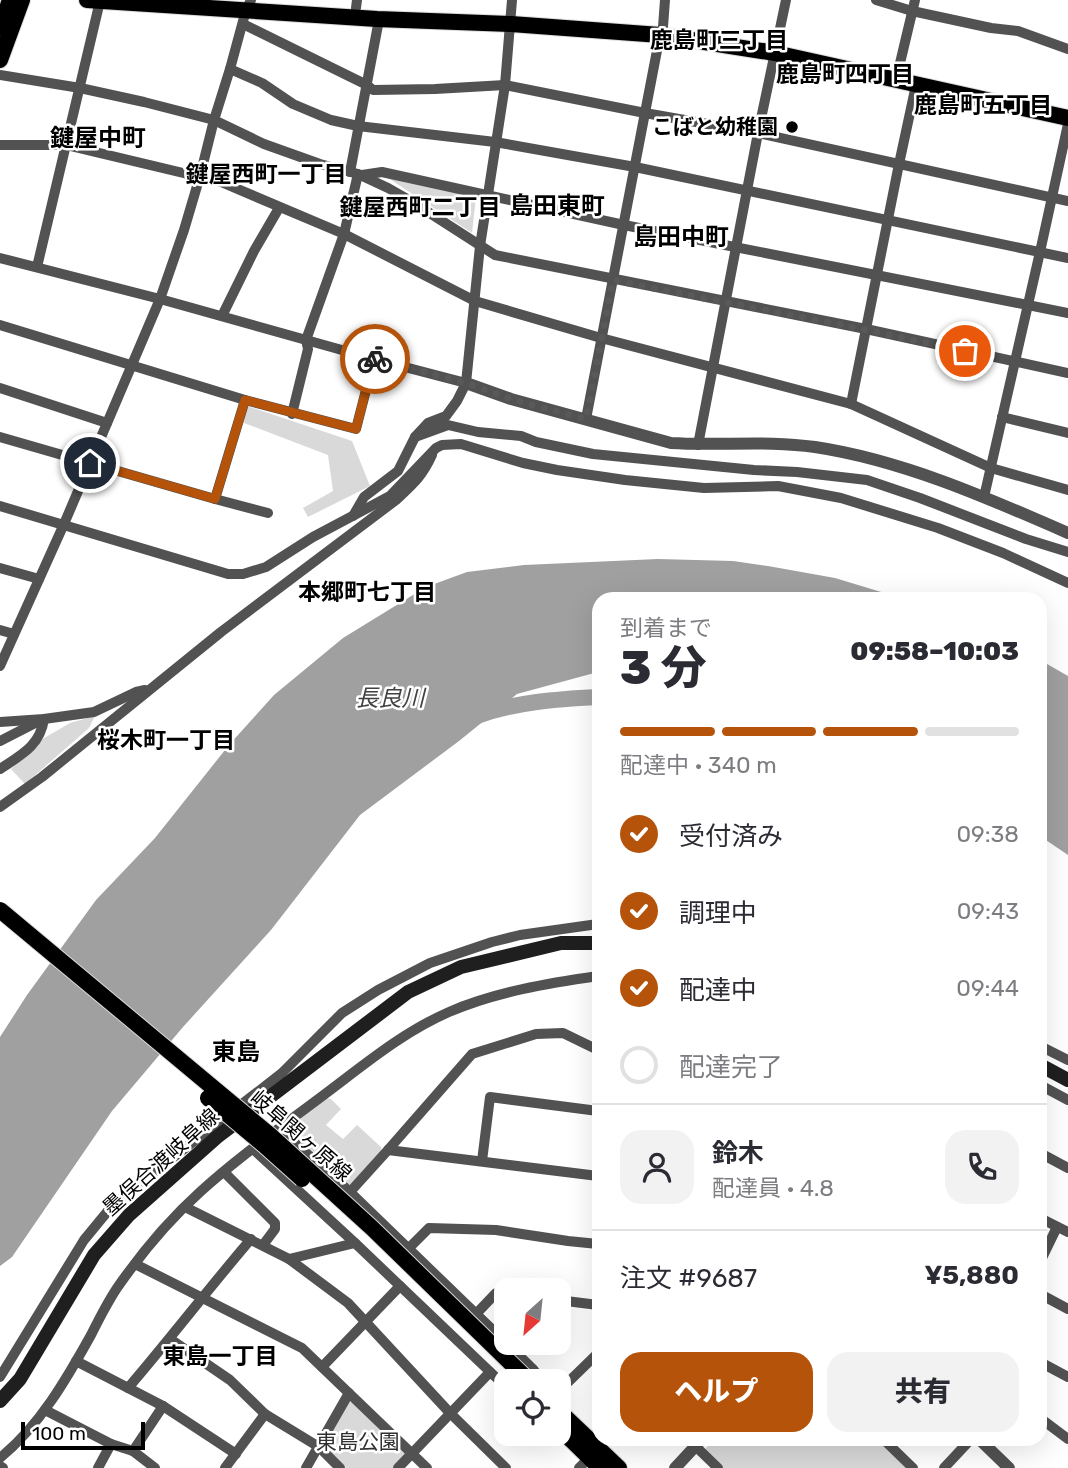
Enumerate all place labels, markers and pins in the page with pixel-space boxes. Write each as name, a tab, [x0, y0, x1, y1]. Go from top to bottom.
place label: こばと幼稚園	[652, 114, 778, 139]
marker: こばと幼稚園	[784, 119, 800, 135]
pin	[935, 321, 995, 381]
pin	[60, 433, 120, 493]

